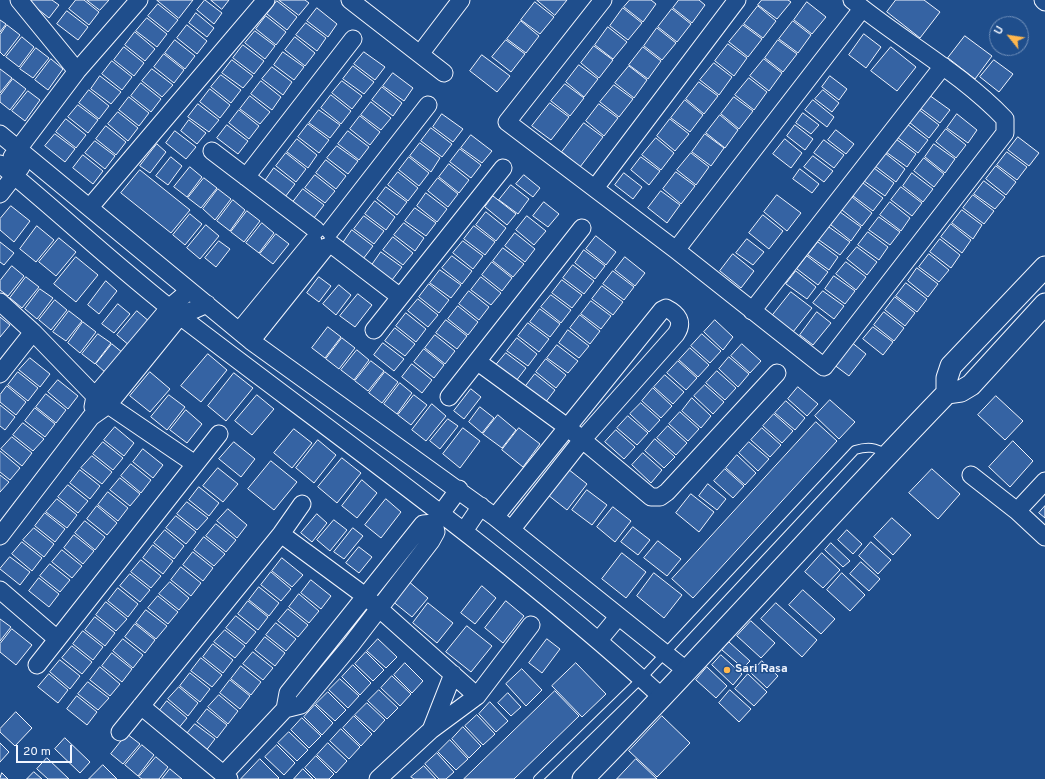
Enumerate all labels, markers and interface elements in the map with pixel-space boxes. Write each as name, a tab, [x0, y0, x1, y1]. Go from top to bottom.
north arrow	[989, 16, 1029, 56]
text: U	[991, 24, 1007, 37]
place label: Sari Rasa	[735, 663, 788, 677]
marker: Sari Rasa	[722, 665, 732, 675]
scale bar	[18, 737, 74, 763]
text: 20 m	[23, 744, 51, 760]

